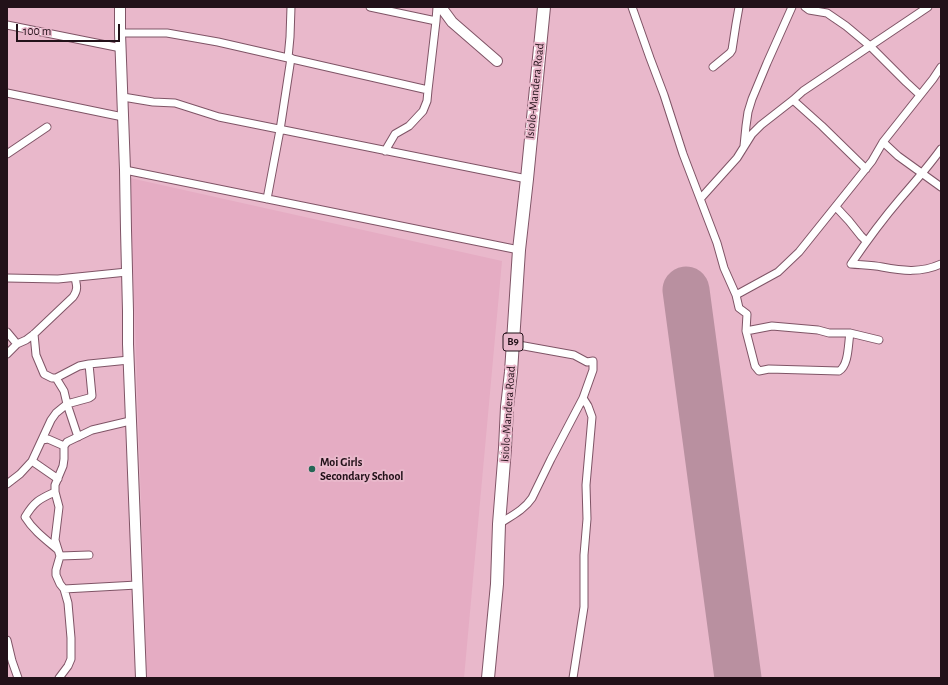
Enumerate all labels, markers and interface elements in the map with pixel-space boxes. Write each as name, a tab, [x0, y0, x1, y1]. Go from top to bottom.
scale bar	[18, 16, 122, 42]
text: 100 m	[23, 25, 51, 37]
street label: Isiolo-Mandera Road	[523, 42, 547, 140]
road number: B9	[503, 333, 523, 351]
street label: Isiolo-Mandera Road	[497, 365, 519, 463]
place label: Moi Girls Secondary School	[320, 455, 403, 483]
marker: Moi Girls Secondary School	[307, 464, 317, 474]

